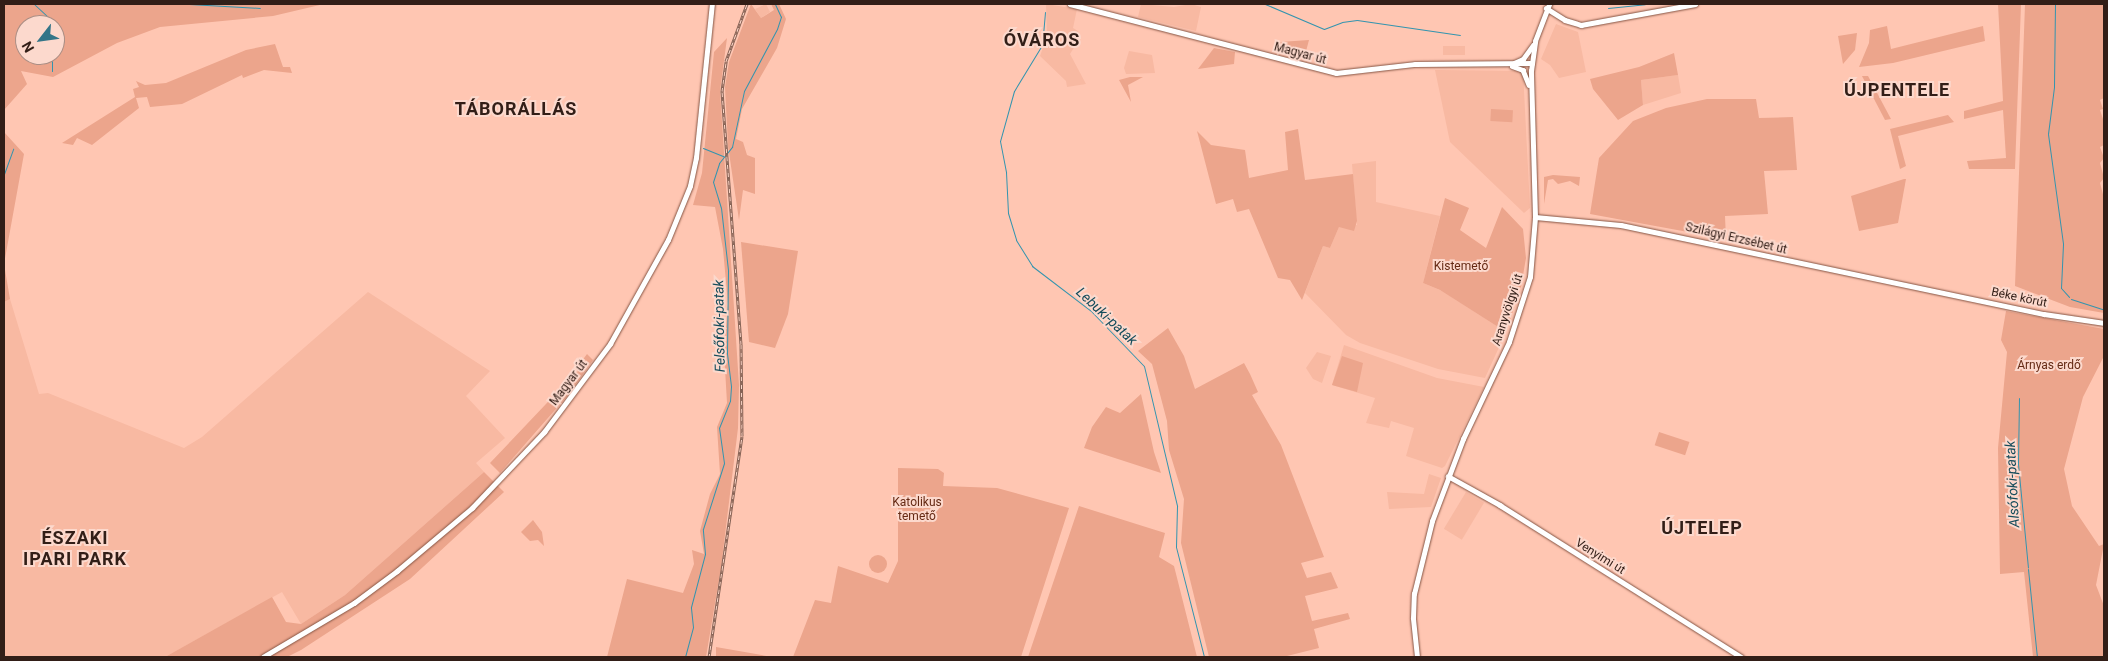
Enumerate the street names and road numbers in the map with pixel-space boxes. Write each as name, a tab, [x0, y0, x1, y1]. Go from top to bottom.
street label: Magyar út	[1272, 40, 1328, 68]
street label: Szilágyi Erzsébet út	[1684, 220, 1788, 258]
street label: Aranyvölgyi út	[1490, 272, 1526, 348]
street label: Béke körút	[1990, 285, 2048, 311]
street label: Magyar út	[547, 357, 591, 409]
street label: Venyimi út	[1572, 536, 1628, 578]

